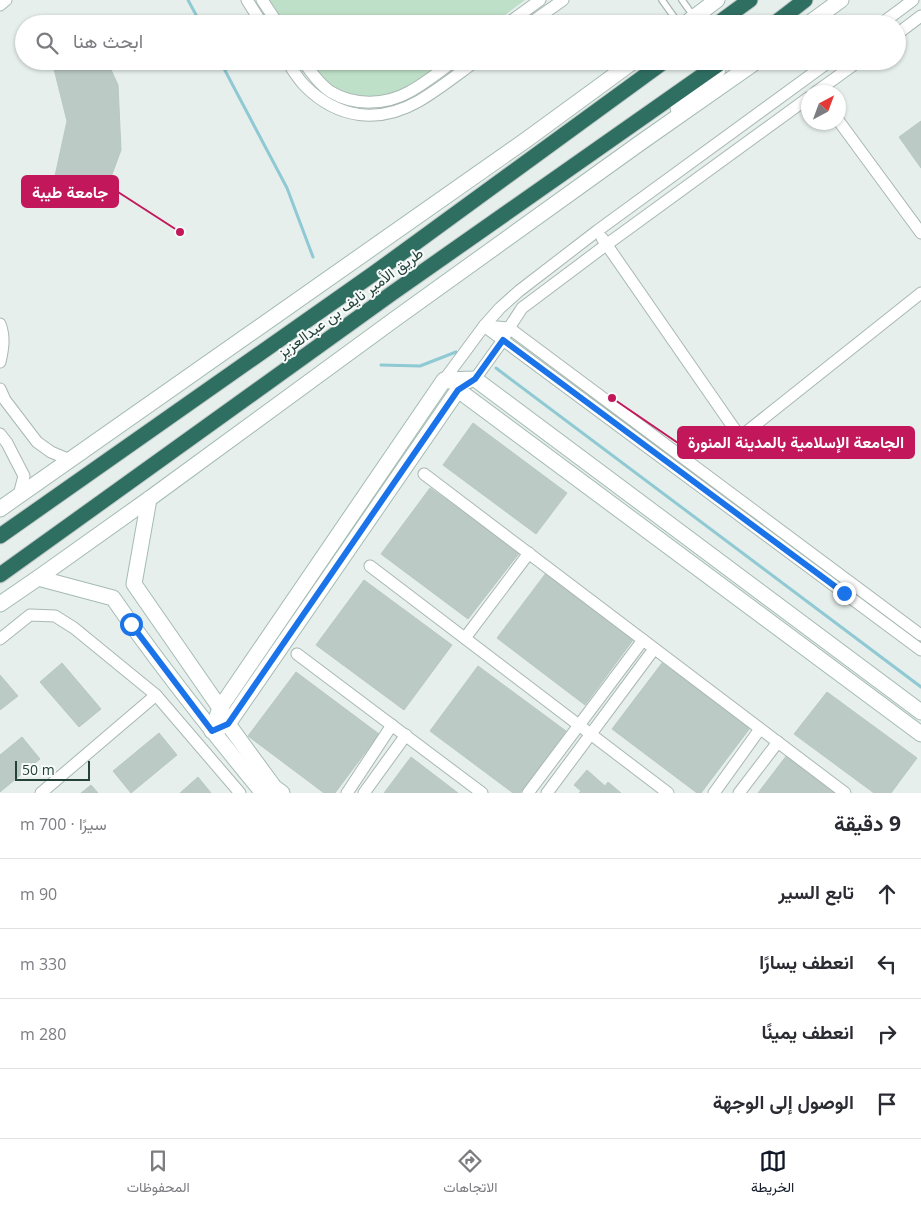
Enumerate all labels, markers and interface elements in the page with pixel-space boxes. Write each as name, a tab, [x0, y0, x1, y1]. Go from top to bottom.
search box	[15, 15, 906, 70]
text: ابحث هنا	[73, 28, 143, 54]
icon: search	[33, 29, 61, 57]
north arrow	[801, 85, 846, 130]
callout: جامعة طيبة	[22, 176, 118, 207]
text: جامعة طيبة	[32, 181, 108, 203]
street label: طريق الأمير نايف بن عبدالعزيز	[272, 242, 428, 363]
callout: الجامعة الإسلامية بالمدينة المنورة	[678, 427, 914, 458]
text: الجامعة الإسلامية بالمدينة المنورة	[688, 431, 904, 453]
route end	[833, 582, 856, 605]
route start	[120, 613, 143, 636]
scale bar	[15, 758, 90, 781]
text: 50 m	[22, 760, 55, 779]
text: 9 دقيقة	[834, 809, 901, 837]
text: سيرًا · 700 m	[20, 813, 107, 835]
text: تابع السير	[778, 879, 854, 905]
icon: ahead	[873, 880, 901, 908]
text: 90 m	[20, 883, 57, 905]
text: انعطف يسارًا	[759, 949, 854, 975]
icon: left	[873, 950, 901, 978]
text: 330 m	[20, 953, 66, 975]
text: انعطف يمينًا	[761, 1019, 854, 1045]
icon: right	[873, 1020, 901, 1048]
text: 280 m	[20, 1023, 66, 1045]
text: الوصول إلى الوجهة	[713, 1089, 854, 1115]
icon: arrive	[873, 1090, 901, 1118]
tab: المحفوظات	[127, 1147, 190, 1200]
tab: الاتجاهات	[443, 1147, 498, 1200]
tab: الخريطة	[751, 1147, 794, 1200]

